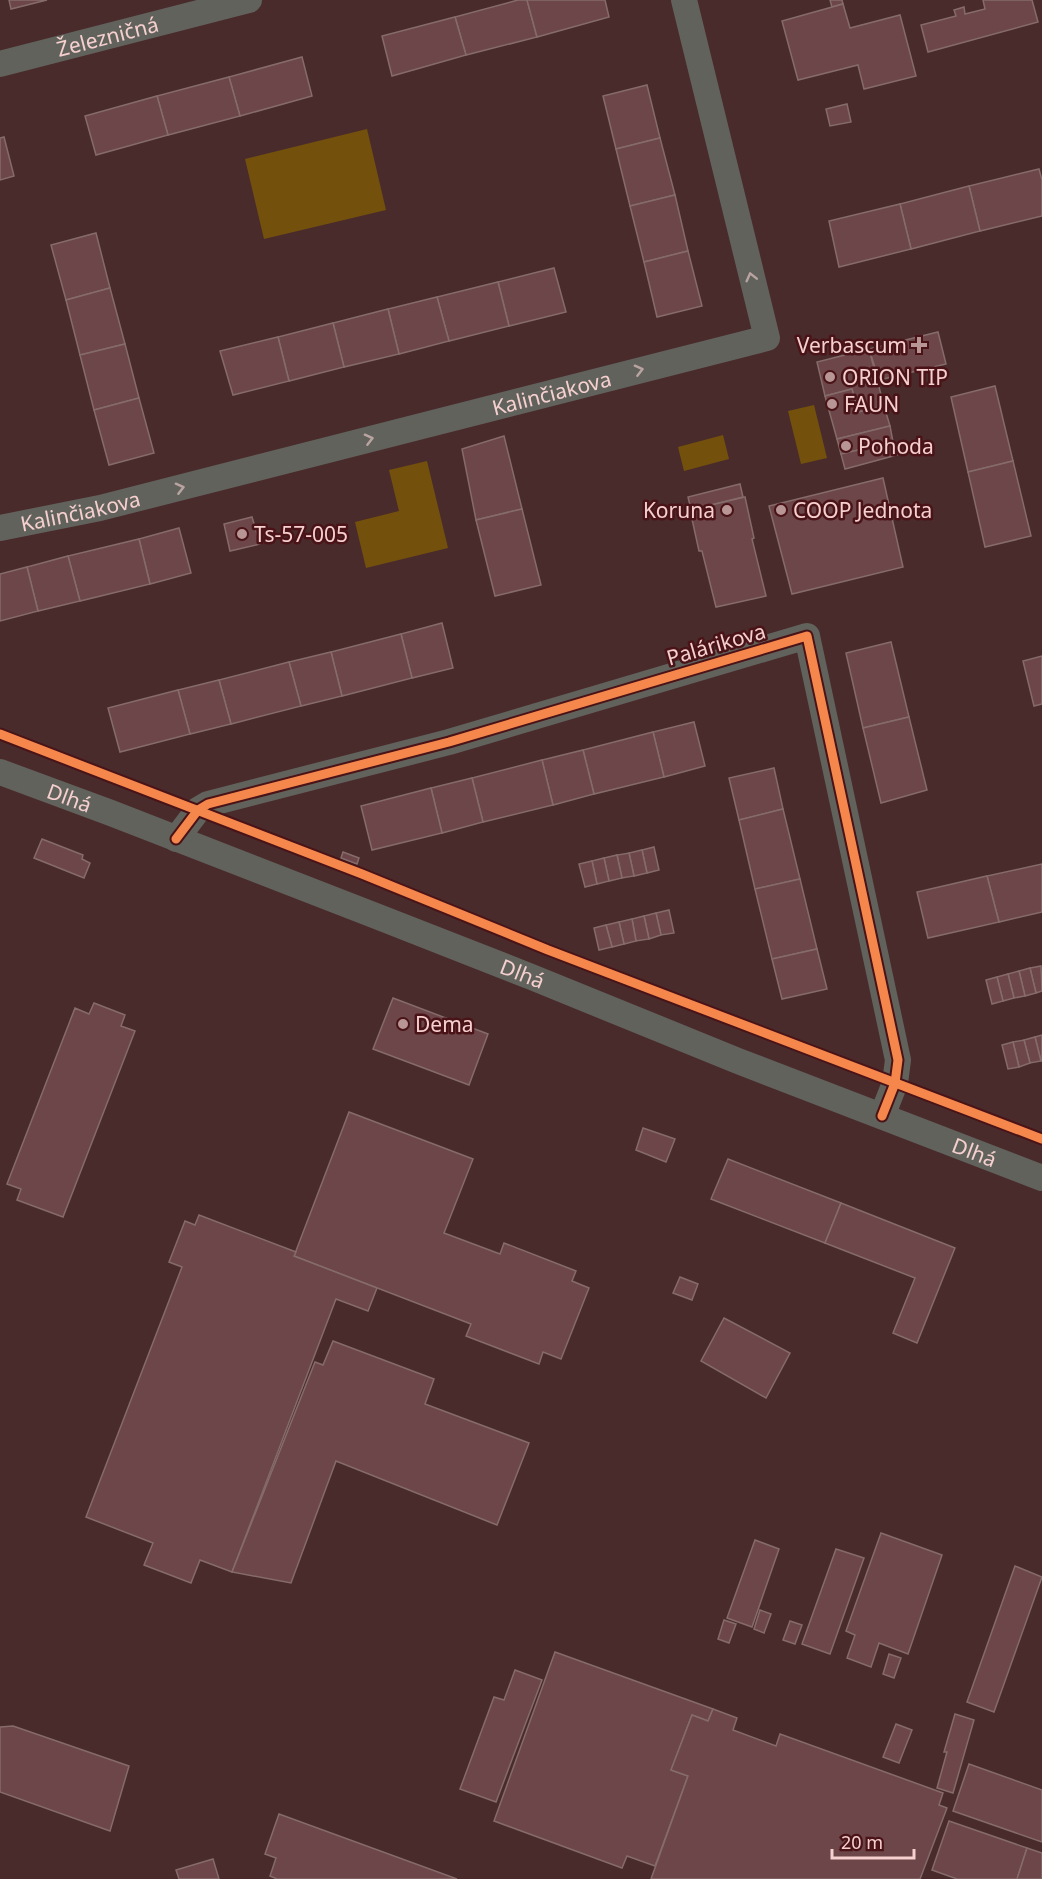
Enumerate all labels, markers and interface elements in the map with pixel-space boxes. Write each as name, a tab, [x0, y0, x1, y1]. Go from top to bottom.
street label: Železničná	[54, 10, 161, 63]
one-way arrow	[746, 272, 759, 282]
place label: Verbascum	[797, 331, 907, 359]
marker: Verbascum	[912, 338, 926, 352]
place label: ORION TIP	[842, 363, 948, 391]
street label: Kalinčiakova	[489, 364, 614, 422]
one-way arrow	[634, 365, 644, 378]
marker: ORION TIP	[823, 370, 837, 384]
place label: FAUN	[844, 390, 899, 418]
marker: FAUN	[825, 397, 839, 411]
place label: Pohoda	[858, 432, 934, 460]
one-way arrow	[363, 434, 374, 446]
marker: Pohoda	[839, 439, 853, 453]
one-way arrow	[175, 482, 185, 495]
street label: Kalinčiakova	[18, 484, 143, 538]
place label: Koruna	[643, 496, 715, 524]
place label: COOP Jednota	[793, 496, 932, 524]
marker: Koruna	[720, 503, 734, 517]
marker: COOP Jednota	[774, 503, 788, 517]
place label: Ts-57-005	[254, 520, 348, 548]
marker: Ts-57-005	[235, 527, 249, 541]
street label: Palárikova	[663, 617, 769, 671]
street label: Dlhá	[43, 777, 96, 819]
street label: Dlhá	[496, 952, 549, 995]
place label: Dema	[415, 1010, 474, 1038]
marker: Dema	[396, 1017, 410, 1031]
street label: Dlhá	[948, 1131, 1001, 1173]
scale bar	[832, 1822, 914, 1860]
text: 20 m	[841, 1830, 883, 1854]

